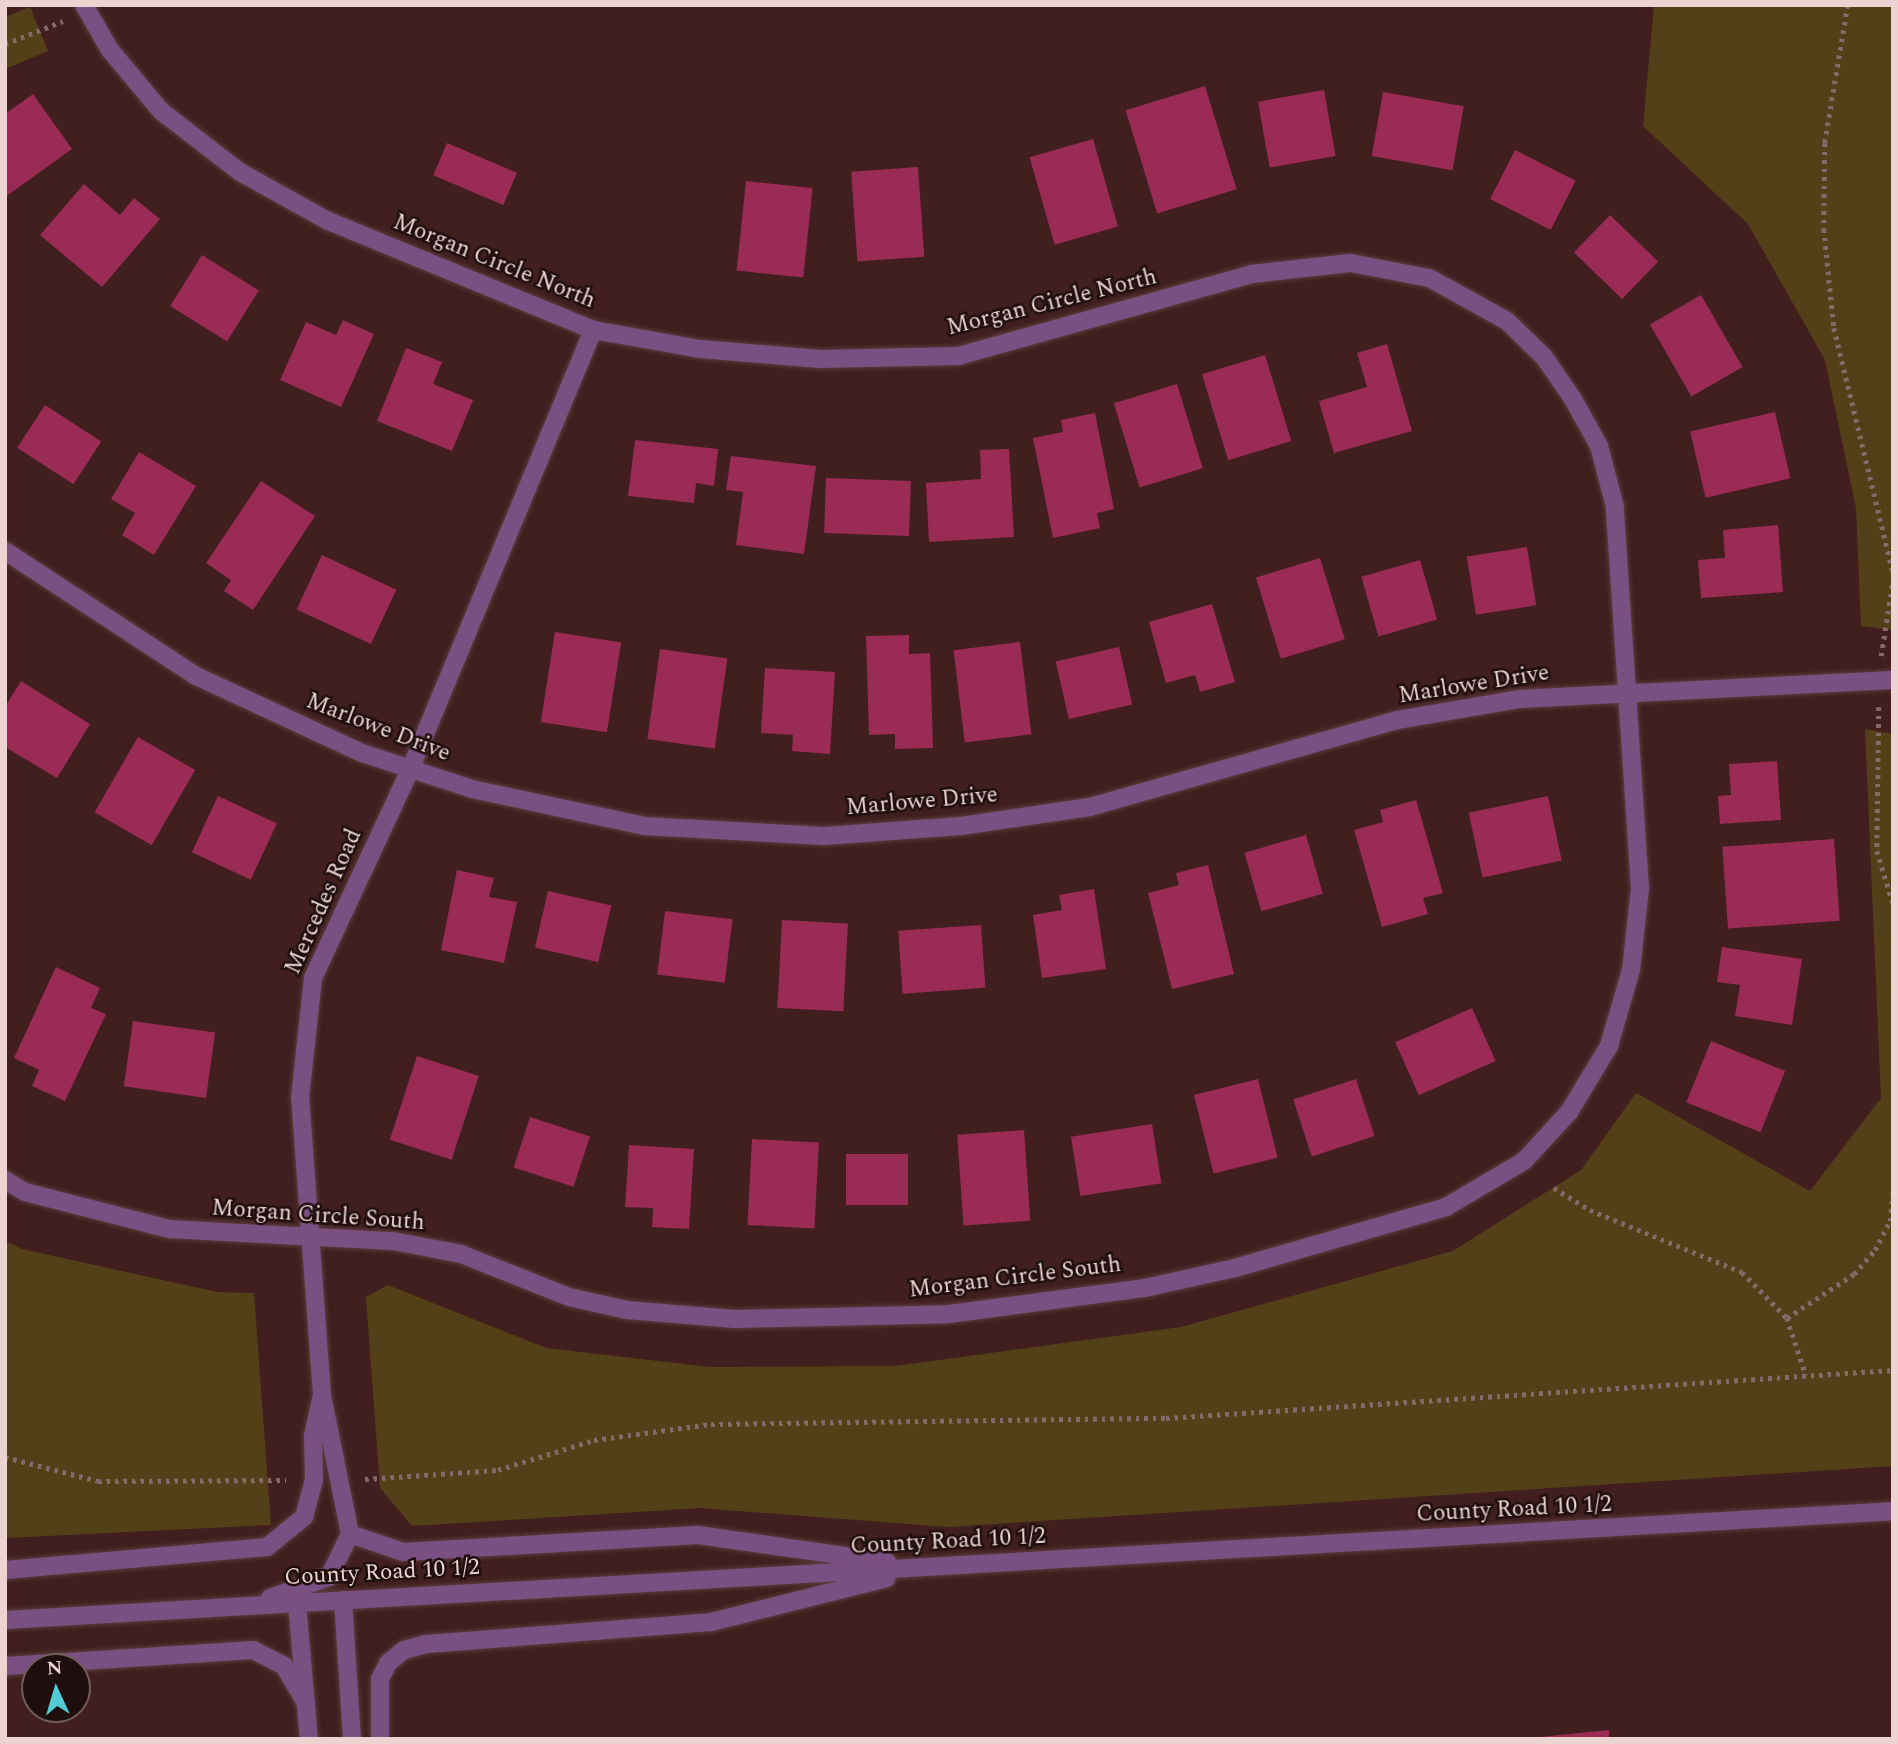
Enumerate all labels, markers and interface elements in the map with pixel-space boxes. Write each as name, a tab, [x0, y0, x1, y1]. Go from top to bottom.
street label: Morgan Circle North	[389, 209, 599, 315]
street label: Morgan Circle North	[944, 264, 1160, 342]
street label: Marlowe Drive	[1397, 659, 1551, 711]
street label: Marlowe Drive	[302, 688, 454, 768]
street label: Marlowe Drive	[845, 782, 999, 822]
street label: Mercedes Road	[280, 825, 368, 979]
street label: Morgan Circle South	[211, 1195, 425, 1237]
street label: Morgan Circle South	[907, 1251, 1123, 1305]
street label: County Road 10 1/2	[1416, 1491, 1612, 1529]
street label: County Road 10 1/2	[850, 1523, 1046, 1561]
street label: County Road 10 1/2	[284, 1554, 480, 1592]
north arrow	[21, 1653, 91, 1723]
text: N	[46, 1654, 63, 1684]

